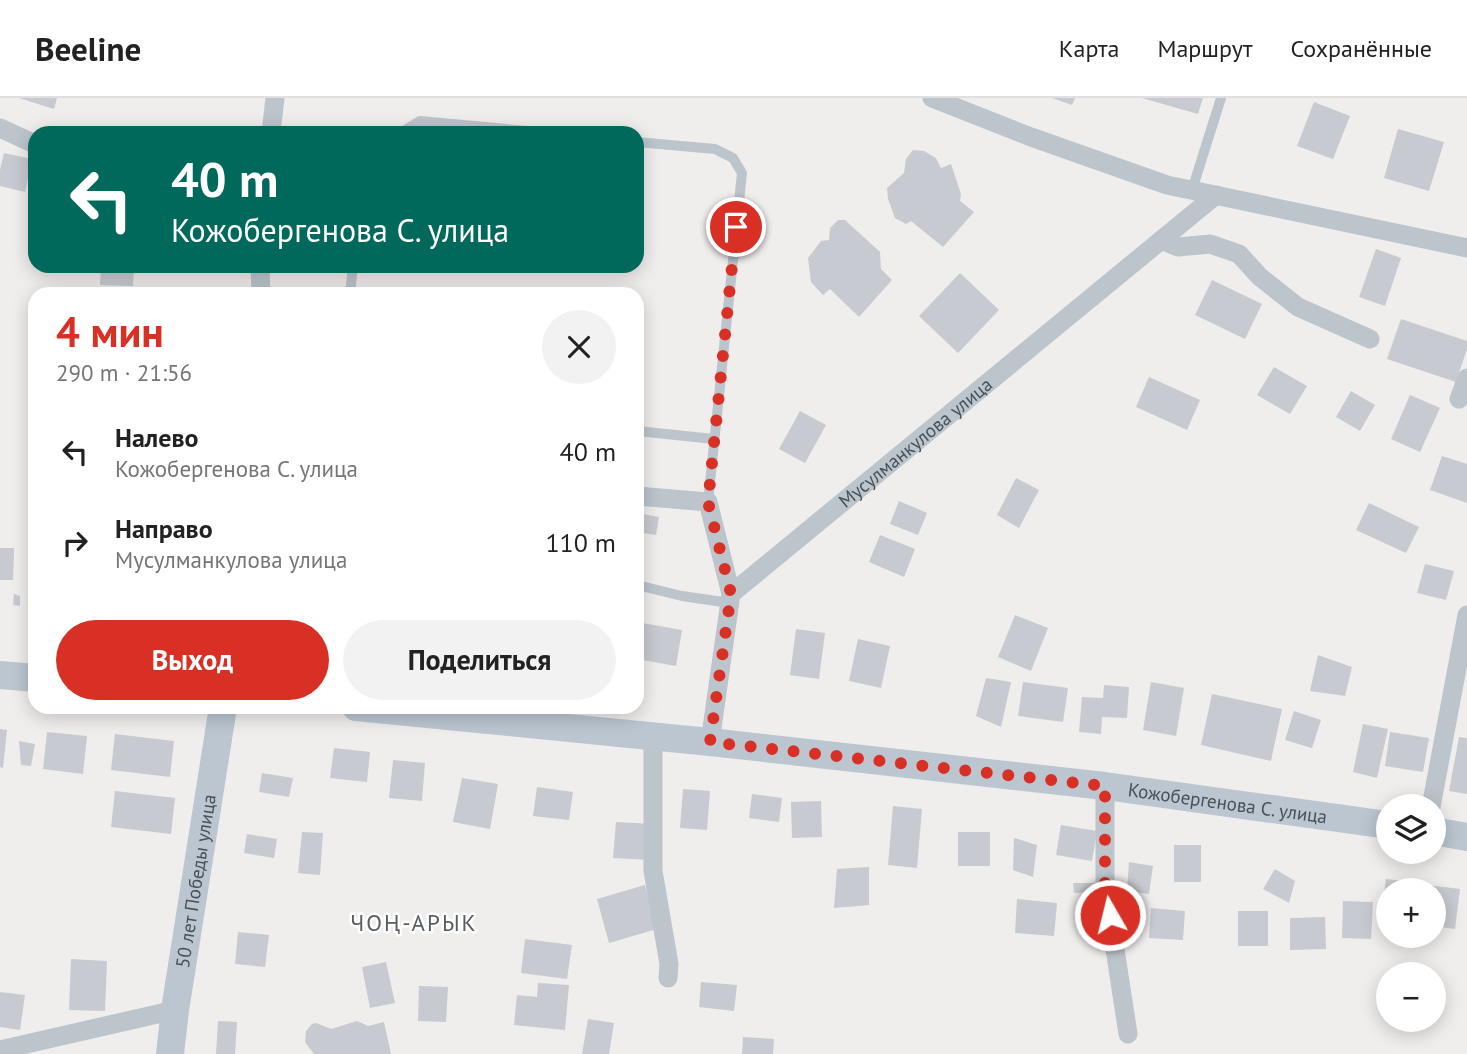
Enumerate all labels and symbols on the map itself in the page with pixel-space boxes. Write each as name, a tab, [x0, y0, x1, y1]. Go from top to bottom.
pin	[706, 197, 766, 257]
street label: Мусулманкулова улица	[833, 372, 997, 513]
street label: Кожобергенова С. улица	[1127, 777, 1329, 829]
street label: 50 лет Победы улица	[170, 792, 221, 969]
position arrow	[1073, 878, 1147, 952]
district label: ЧОҢ-АРЫК	[350, 908, 478, 937]

